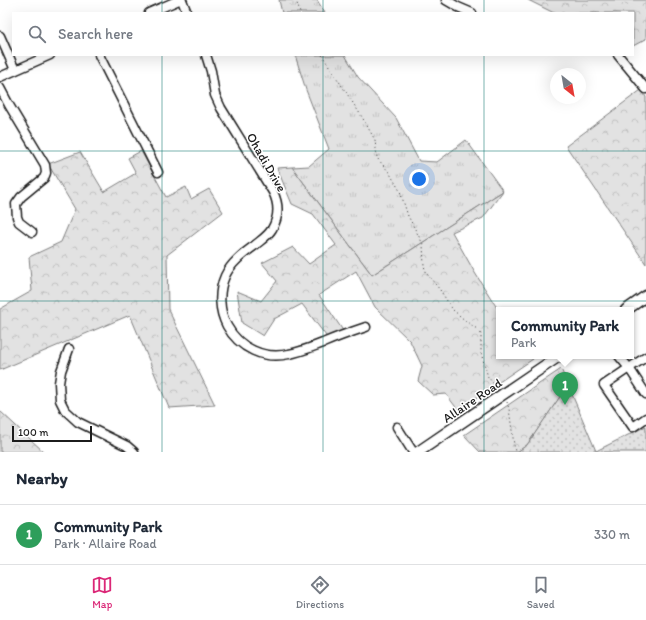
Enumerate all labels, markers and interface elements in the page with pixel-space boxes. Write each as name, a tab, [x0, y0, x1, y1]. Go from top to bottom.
search box	[12, 12, 634, 56]
icon: search	[26, 23, 48, 45]
text: Search here	[58, 25, 133, 43]
north arrow	[550, 68, 586, 104]
street label: Ohadi Drive	[244, 130, 289, 194]
your location	[409, 169, 429, 189]
popup	[496, 307, 634, 359]
text: Community Park	[511, 317, 619, 335]
text: Park	[511, 335, 536, 350]
pin: 1	[552, 372, 578, 405]
street label: Allaire Road	[440, 375, 505, 426]
scale bar	[12, 424, 92, 443]
text: 100 m	[18, 426, 48, 439]
text: Nearby	[16, 468, 68, 488]
text: Community Park	[54, 518, 162, 536]
text: 1	[26, 527, 32, 542]
text: 330 m	[594, 527, 630, 542]
text: Park · Allaire Road	[54, 536, 157, 551]
tab: Map	[91, 574, 113, 611]
tab: Directions	[296, 574, 344, 611]
tab: Saved	[527, 574, 555, 611]

